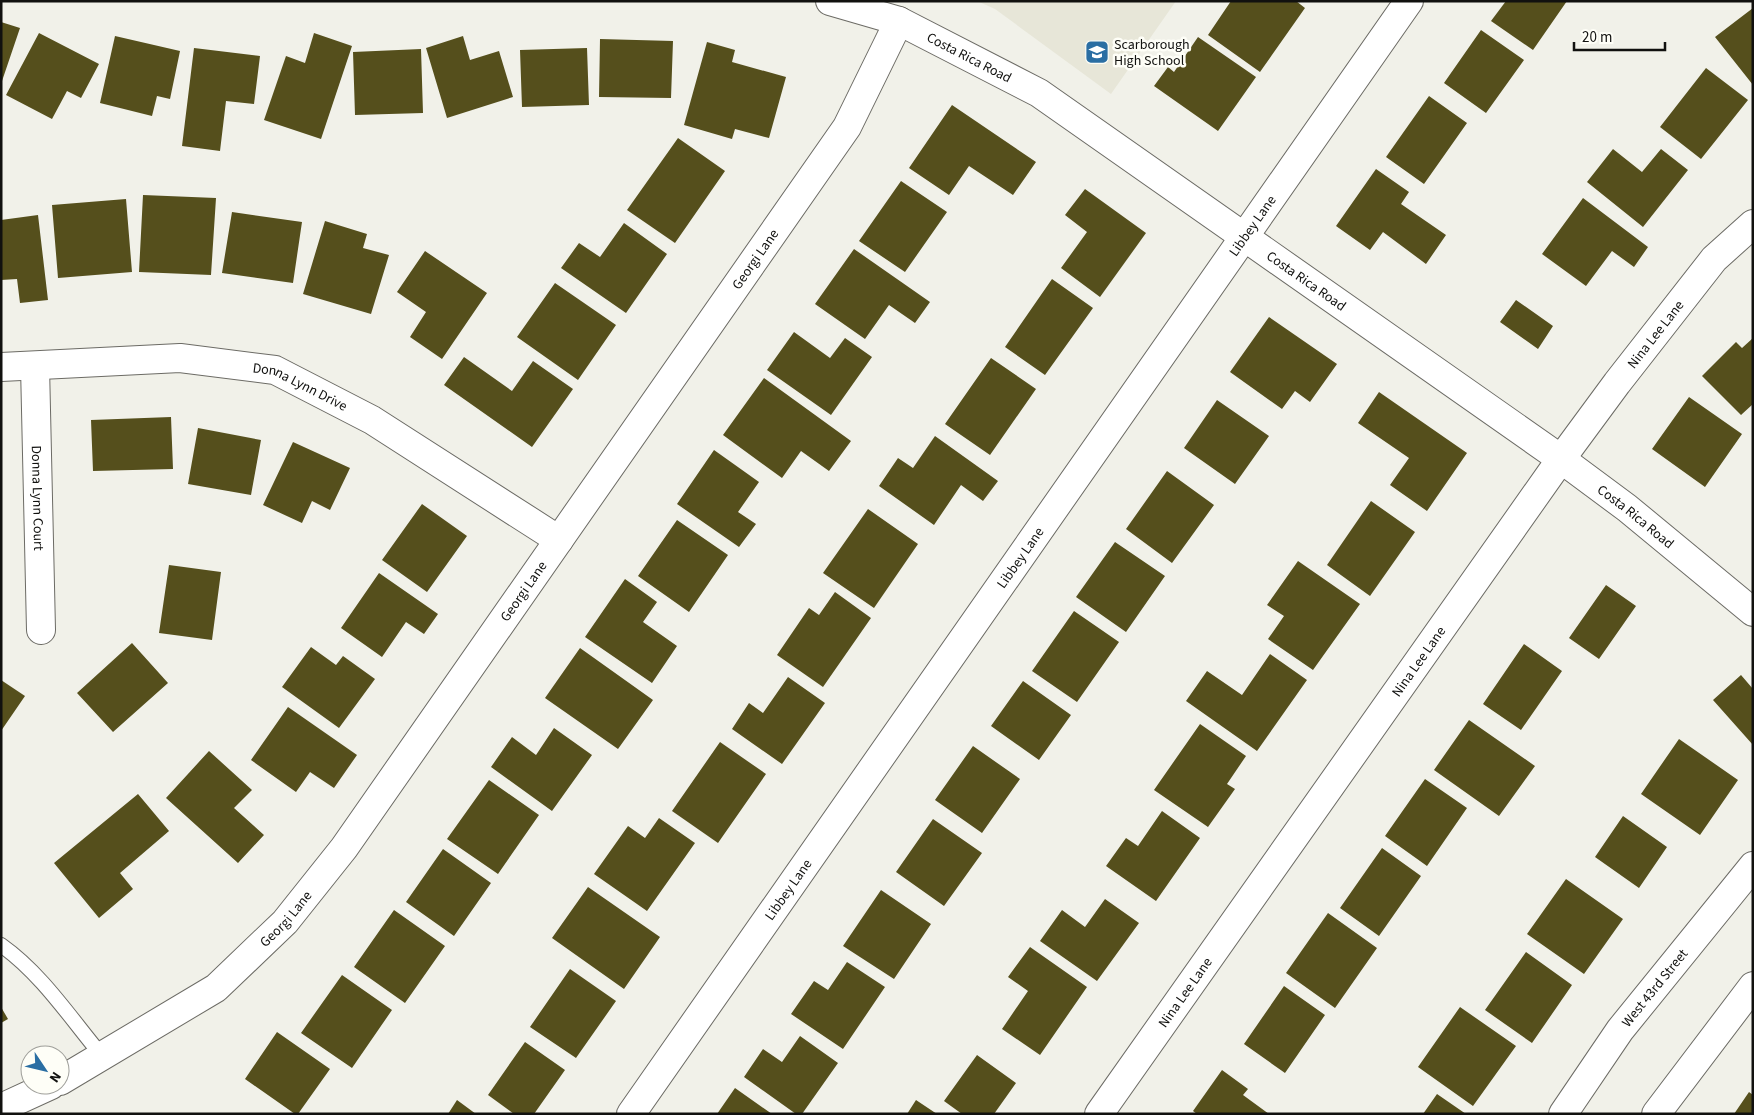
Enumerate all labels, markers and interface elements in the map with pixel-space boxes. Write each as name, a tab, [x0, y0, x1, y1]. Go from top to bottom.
scale bar	[1574, 20, 1665, 52]
text: 20 m	[1582, 27, 1612, 48]
street label: Costa Rica Road	[923, 28, 1015, 88]
place label: Scarborough High School	[1114, 35, 1190, 71]
school or university icon: Scarborough High School	[1084, 39, 1110, 65]
street label: Libbey Lane	[1224, 191, 1281, 261]
street label: Georgi Lane	[728, 225, 784, 294]
street label: Costa Rica Road	[1262, 246, 1350, 316]
street label: Nina Lee Lane	[1623, 296, 1689, 373]
street label: Donna Lynn Drive	[251, 358, 351, 417]
street label: Donna Lynn Court	[26, 445, 48, 551]
street label: Costa Rica Road	[1593, 480, 1678, 554]
street label: Libbey Lane	[992, 523, 1049, 593]
street label: Georgi Lane	[496, 557, 552, 626]
street label: Nina Lee Lane	[1387, 623, 1451, 701]
street label: Libbey Lane	[760, 855, 817, 925]
street label: Georgi Lane	[256, 887, 317, 952]
street label: West 43rd Street	[1617, 945, 1693, 1032]
street label: Nina Lee Lane	[1154, 954, 1218, 1032]
north arrow	[20, 1045, 70, 1095]
text: N	[44, 1067, 66, 1086]

